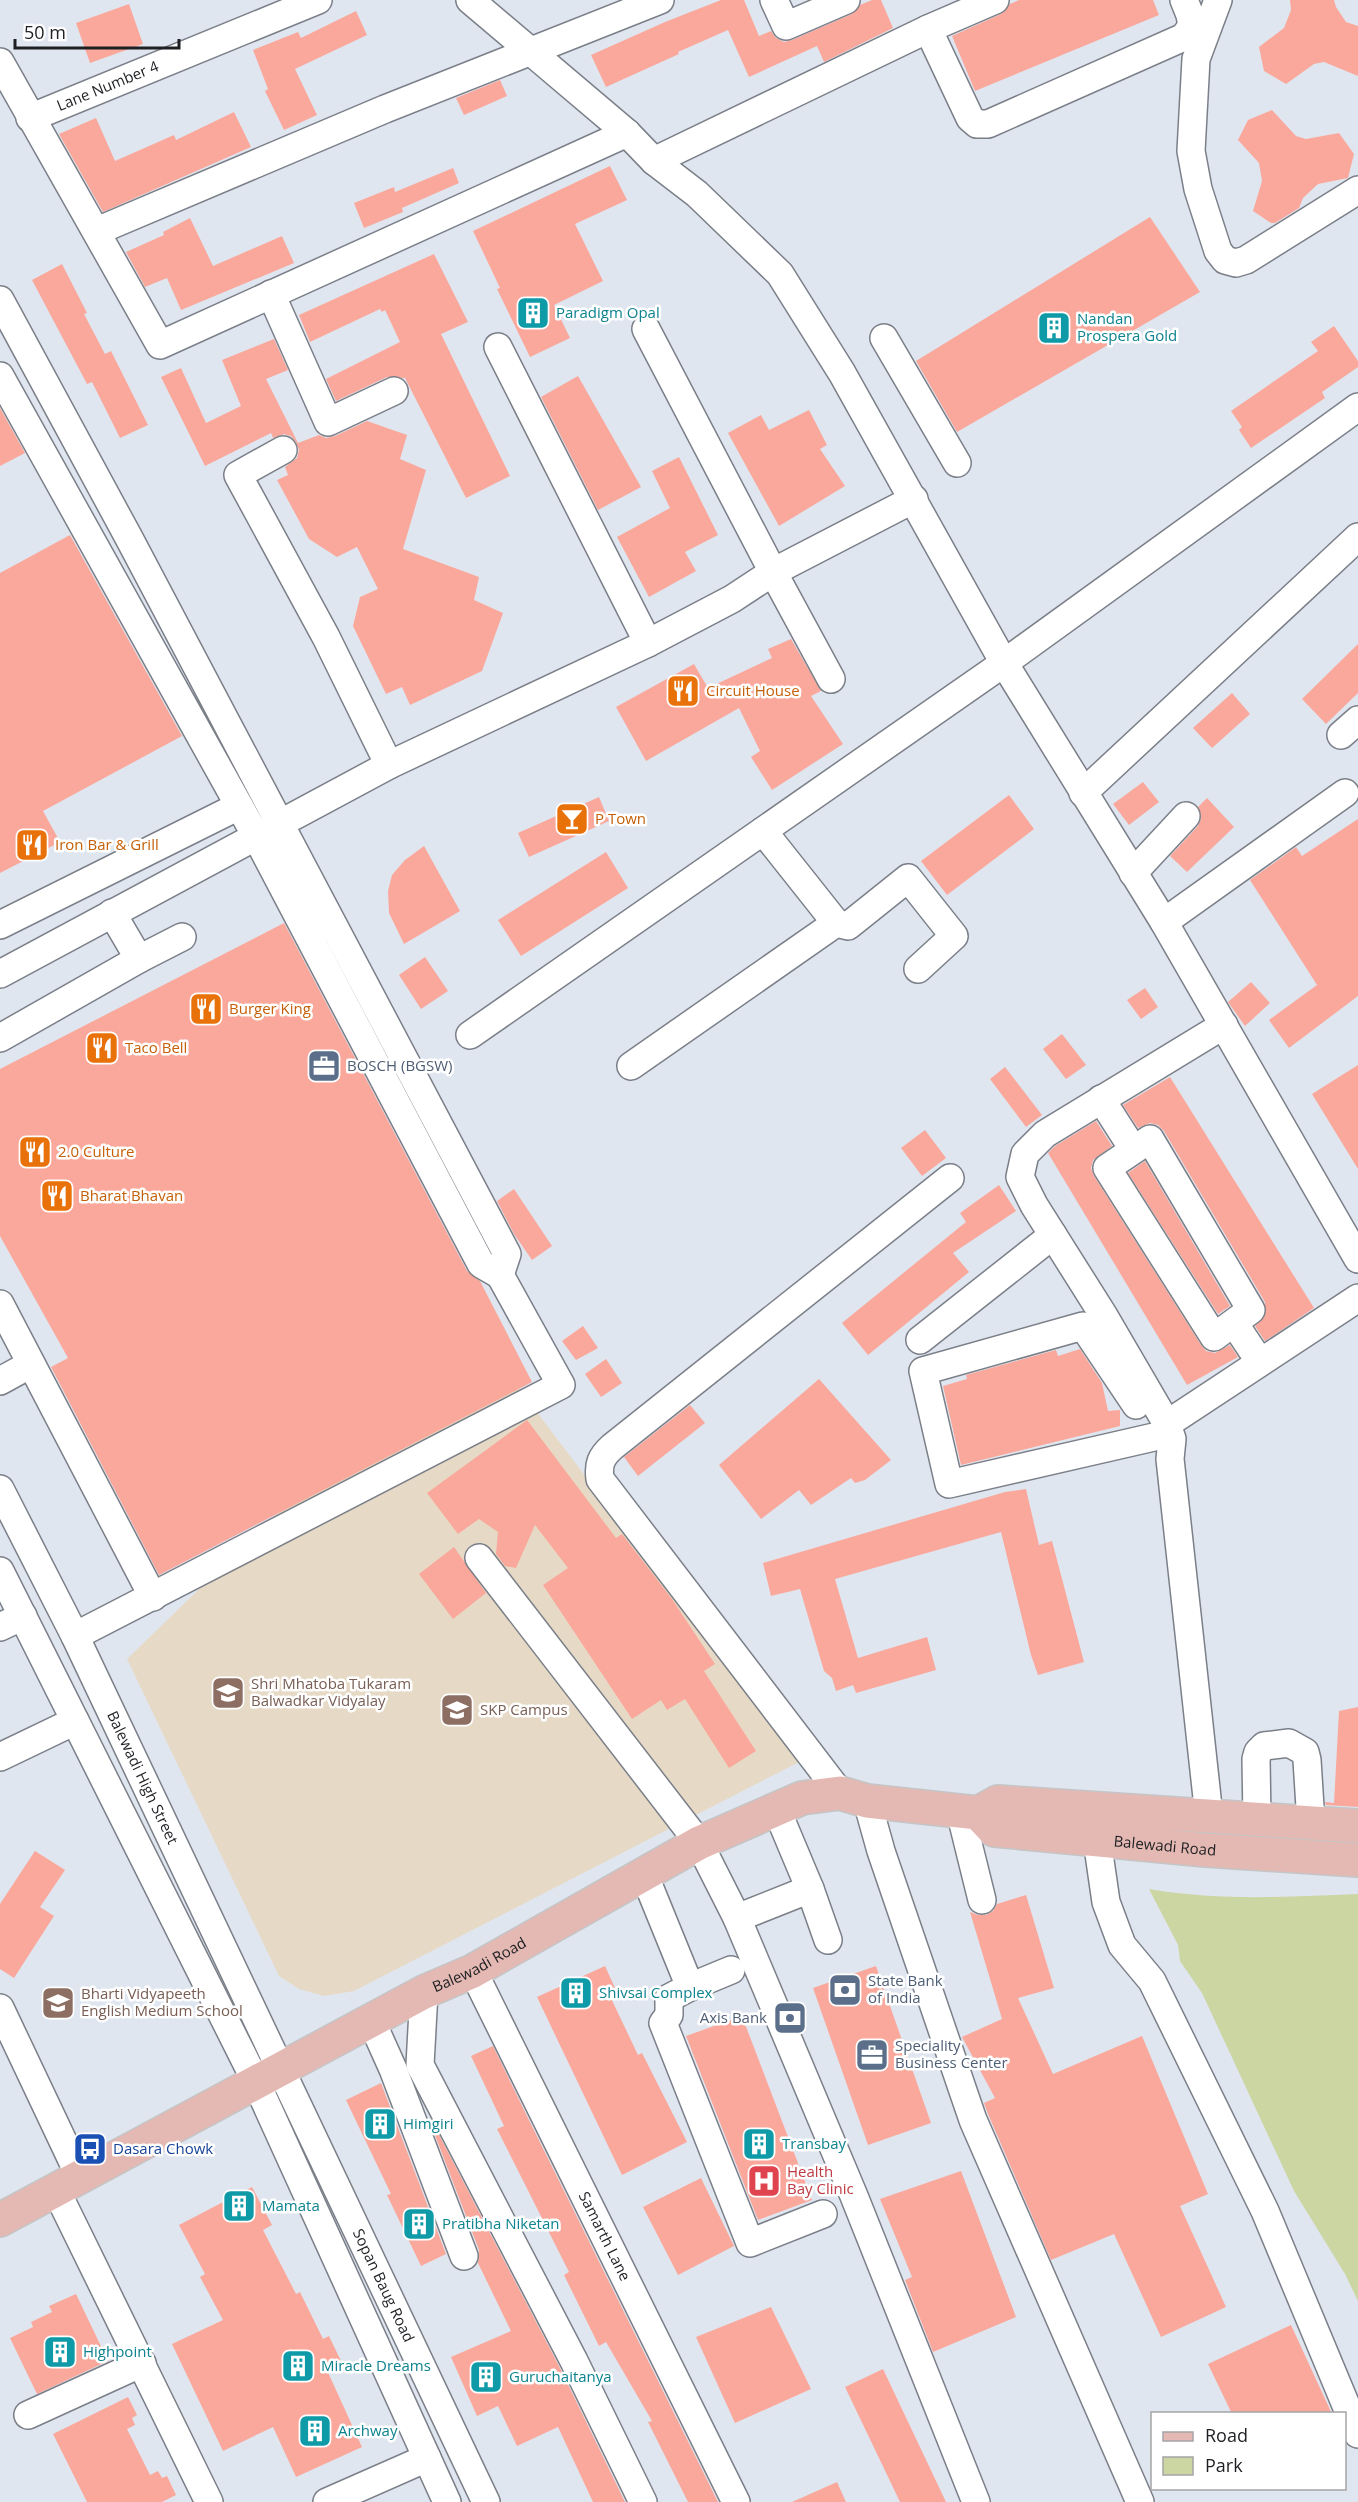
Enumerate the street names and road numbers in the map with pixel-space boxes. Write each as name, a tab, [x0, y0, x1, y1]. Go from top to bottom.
street label: Lane Number 4	[53, 55, 162, 115]
street label: Balewadi High Street	[103, 1707, 183, 1847]
street label: Balewadi Road	[1113, 1830, 1217, 1860]
street label: Balewadi Road	[429, 1932, 529, 1996]
street label: Samarth Lane	[575, 2188, 636, 2284]
street label: Sopan Baug Road	[349, 2225, 420, 2345]

